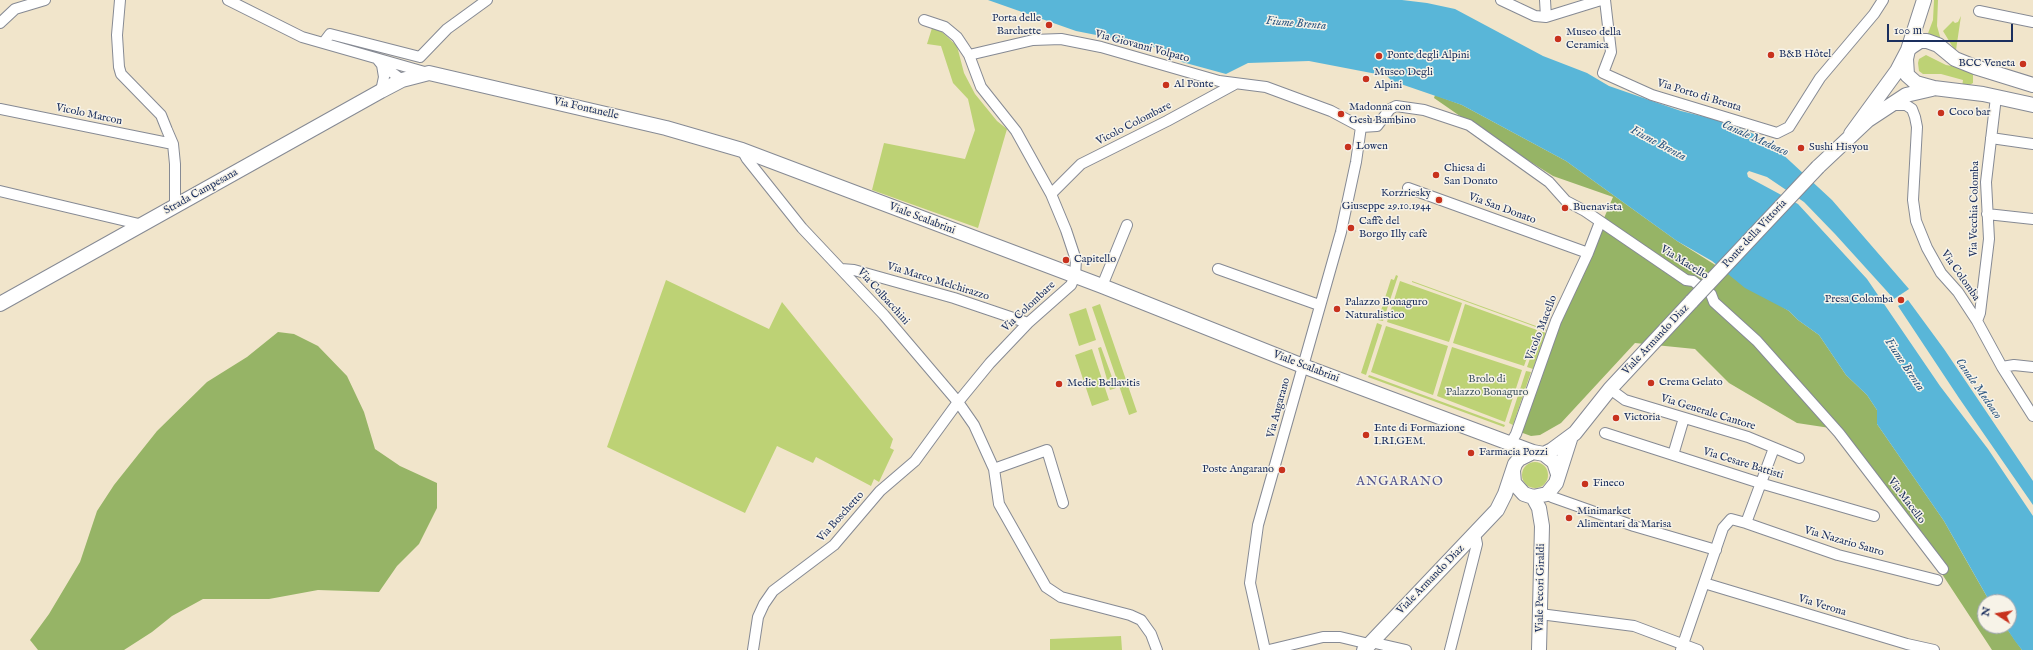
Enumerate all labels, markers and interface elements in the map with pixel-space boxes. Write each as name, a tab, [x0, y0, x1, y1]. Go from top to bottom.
place label: Porta delle Barchette	[992, 12, 1041, 38]
water label: Fiume Brenta	[1265, 14, 1327, 34]
scale bar	[1889, 16, 2015, 42]
marker: Porta delle Barchette	[1044, 20, 1054, 30]
text: 100 m	[1894, 23, 1922, 38]
place label: Museo della Ceramica	[1566, 26, 1621, 52]
street label: Via Giovanni Volpato	[1093, 28, 1191, 66]
marker: Museo della Ceramica	[1553, 34, 1563, 44]
place label: B&B Hôtel	[1779, 48, 1831, 62]
place label: Ponte degli Alpini	[1387, 49, 1469, 63]
marker: B&B Hôtel	[1766, 50, 1776, 60]
marker: Ponte degli Alpini	[1374, 51, 1384, 61]
place label: BCC Veneta	[1958, 57, 2015, 71]
marker: BCC Veneta	[2018, 59, 2028, 69]
place label: Museo Degli Alpini	[1374, 66, 1433, 92]
marker: Museo Degli Alpini	[1361, 74, 1371, 84]
street label: Via Porto di Brenta	[1655, 77, 1743, 115]
place label: Al Ponte	[1174, 78, 1214, 92]
marker: Al Ponte	[1161, 80, 1171, 90]
street label: Via Fontanelle	[552, 95, 620, 123]
street label: Vicolo Colombare	[1094, 99, 1174, 149]
place label: Madonna con Gesù Bambino	[1349, 101, 1416, 127]
street label: Vicolo Marcon	[55, 102, 123, 128]
place label: Coco bar	[1949, 106, 1991, 120]
marker: Coco bar	[1936, 108, 1946, 118]
marker: Madonna con Gesù Bambino	[1336, 109, 1346, 119]
water label: Canale Medoaco	[1720, 118, 1790, 160]
water label: Fiume Brenta	[1628, 123, 1688, 165]
place label: Lowen	[1356, 140, 1388, 154]
place label: Sushi Hisyou	[1809, 141, 1868, 155]
marker: Lowen	[1343, 142, 1353, 152]
marker: Sushi Hisyou	[1796, 143, 1806, 153]
street label: Via Vecchia Colomba	[1968, 161, 1982, 257]
place label: Chiesa di San Donato	[1444, 162, 1498, 188]
street label: Strada Campesana	[162, 166, 240, 218]
marker: Chiesa di San Donato	[1431, 170, 1441, 180]
place label: Korzriesky Giuseppe 29.10.1944	[1342, 187, 1431, 213]
street label: Via San Donato	[1466, 191, 1538, 227]
marker: Korzriesky Giuseppe 29.10.1944	[1434, 195, 1444, 205]
street label: Ponte della Vittoria	[1720, 197, 1790, 271]
street label: Viale Scalabrini	[887, 200, 957, 238]
place label: Buenavista	[1573, 201, 1622, 215]
marker: Buenavista	[1560, 203, 1570, 213]
place label: Caffè del Borgo Illy cafè	[1359, 215, 1427, 241]
marker: Caffè del Borgo Illy cafè	[1346, 223, 1356, 233]
street label: Via Macello	[1658, 243, 1710, 283]
street label: Via Colomba	[1938, 248, 1982, 304]
place label: Capitello	[1074, 253, 1116, 267]
marker: Capitello	[1061, 255, 1071, 265]
street label: Via Marco Melchirazzo	[885, 260, 991, 304]
street label: Via Colbacchini	[854, 266, 912, 328]
street label: Via Colombare	[1000, 279, 1058, 335]
place label: Presa Colomba	[1825, 293, 1893, 307]
street label: Vicolo Macello	[1524, 294, 1560, 362]
marker: Presa Colomba	[1896, 295, 1906, 305]
place label: Palazzo Bonaguro Naturalistico	[1345, 296, 1428, 322]
street label: Viale Armando Diaz	[1620, 302, 1692, 378]
marker: Palazzo Bonaguro Naturalistico	[1332, 304, 1342, 314]
water label: Fiume Brenta	[1881, 336, 1927, 394]
street label: Viale Scalabrini	[1271, 348, 1341, 386]
water label: Canale Medoaco	[1952, 356, 2004, 422]
park label: Brolo di Palazzo Bonaguro	[1446, 373, 1528, 399]
street label: Via Angarano	[1265, 376, 1293, 440]
place label: Crema Gelato	[1659, 376, 1723, 390]
place label: Medie Bellavitis	[1067, 377, 1140, 391]
marker: Crema Gelato	[1646, 378, 1656, 388]
marker: Medie Bellavitis	[1054, 379, 1064, 389]
street label: Via Generale Cantore	[1659, 392, 1757, 434]
place label: Victoria	[1624, 411, 1660, 425]
marker: Victoria	[1611, 413, 1621, 423]
place label: Ente di Formazione I.RI.GEM.	[1374, 422, 1465, 448]
marker: Ente di Formazione I.RI.GEM.	[1361, 430, 1371, 440]
street label: Via Cesare Battisti	[1701, 445, 1785, 483]
place label: Farmacia Pozzi	[1479, 446, 1548, 460]
marker: Farmacia Pozzi	[1466, 448, 1476, 458]
place label: Poste Angarano	[1202, 463, 1274, 477]
marker: Poste Angarano	[1277, 465, 1287, 475]
district label: ANGARANO	[1356, 474, 1444, 490]
street label: Via Macello	[1884, 475, 1928, 527]
place label: Fineco	[1593, 477, 1624, 491]
marker: Fineco	[1580, 479, 1590, 489]
street label: Via Boschetto	[815, 489, 867, 545]
place label: Minimarket Alimentari da Marisa	[1577, 505, 1671, 531]
marker: Minimarket Alimentari da Marisa	[1564, 513, 1574, 523]
street label: Via Nazario Sauro	[1803, 524, 1885, 560]
street label: Viale Armando Diaz	[1394, 542, 1468, 618]
street label: Viale Pecori Giraldi	[1534, 543, 1548, 633]
street label: Via Verona	[1796, 592, 1848, 620]
north arrow	[1977, 594, 2017, 634]
text: N	[1978, 606, 1994, 618]

